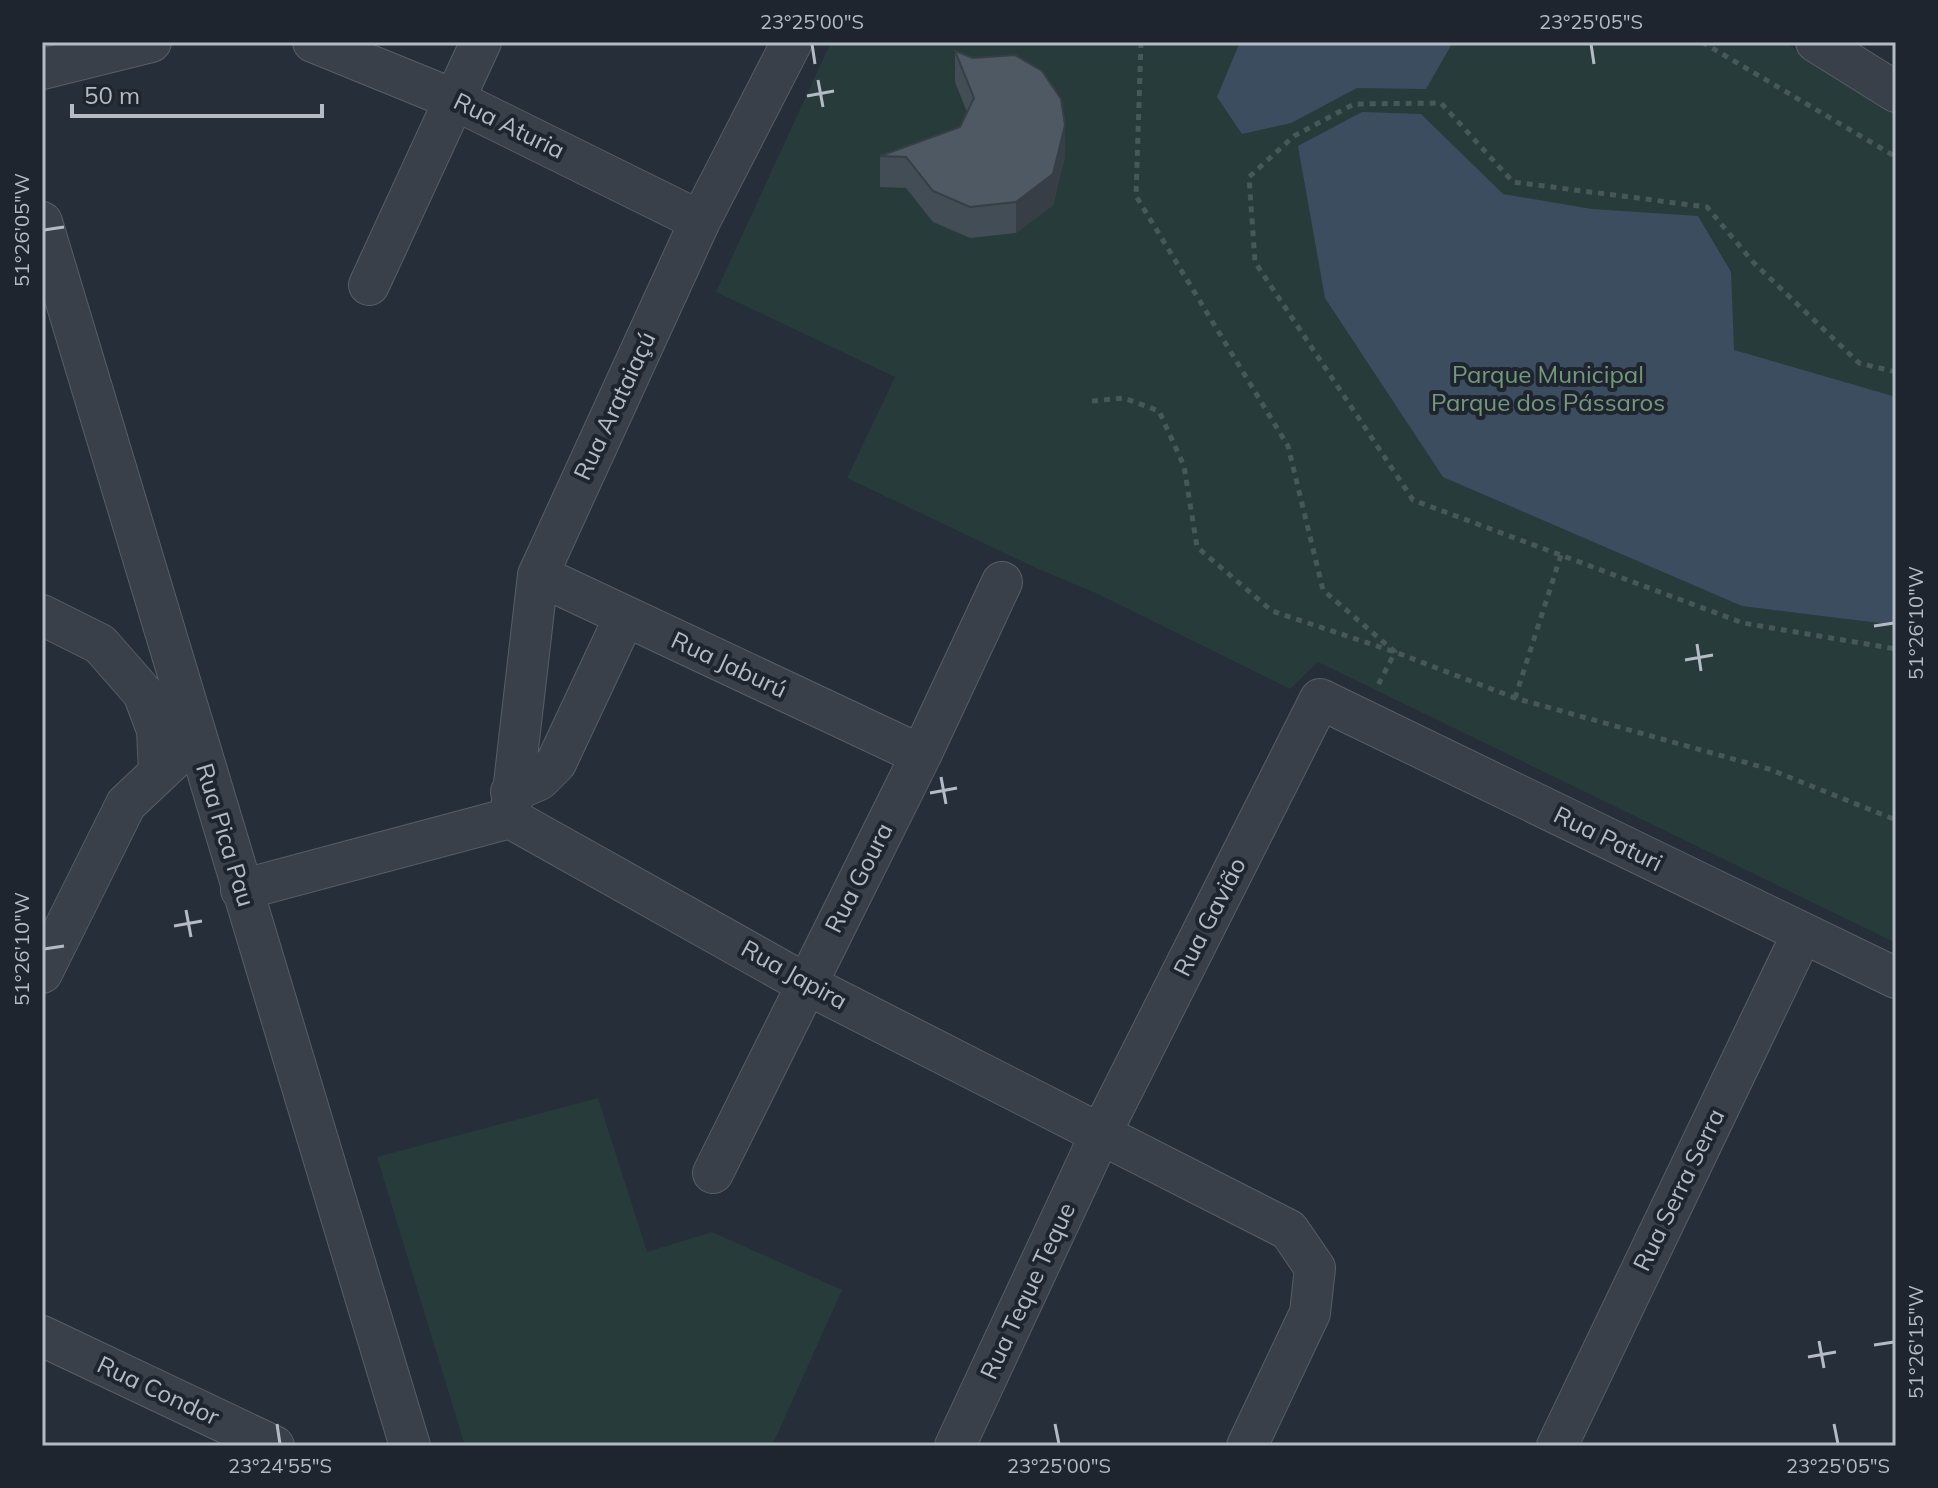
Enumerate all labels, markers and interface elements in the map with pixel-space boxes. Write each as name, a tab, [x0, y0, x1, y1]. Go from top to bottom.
text: 23°25'00"S	[760, 9, 864, 34]
text: 23°25'05"S	[1539, 9, 1643, 34]
scale bar	[72, 68, 322, 118]
text: 50 m	[84, 80, 140, 110]
street label: Rua Aturia	[449, 85, 570, 165]
text: 51°26'05"W	[9, 173, 34, 287]
street label: Rua Arataiaçú	[567, 327, 662, 485]
park label: Parque Municipal Parque dos Pássaros	[1431, 359, 1665, 417]
text: 51°26'10"W	[1903, 566, 1928, 680]
street label: Rua Jaburú	[667, 624, 792, 704]
street label: Rua Pica Pau	[190, 759, 262, 910]
street label: Rua Paturi	[1549, 799, 1668, 877]
street label: Rua Goura	[818, 818, 899, 937]
street label: Rua Gavião	[1166, 852, 1252, 981]
text: 51°26'10"W	[9, 892, 34, 1006]
street label: Rua Japira	[736, 933, 853, 1015]
street label: Rua Serra Serra	[1626, 1104, 1730, 1276]
street label: Rua Teque Teque	[973, 1197, 1081, 1384]
text: 51°26'15"W	[1903, 1285, 1928, 1399]
street label: Rua Condor	[93, 1349, 225, 1432]
text: 23°24'55"S	[228, 1453, 332, 1478]
text: 23°25'00"S	[1007, 1453, 1111, 1478]
text: 23°25'05"S	[1786, 1453, 1890, 1478]

